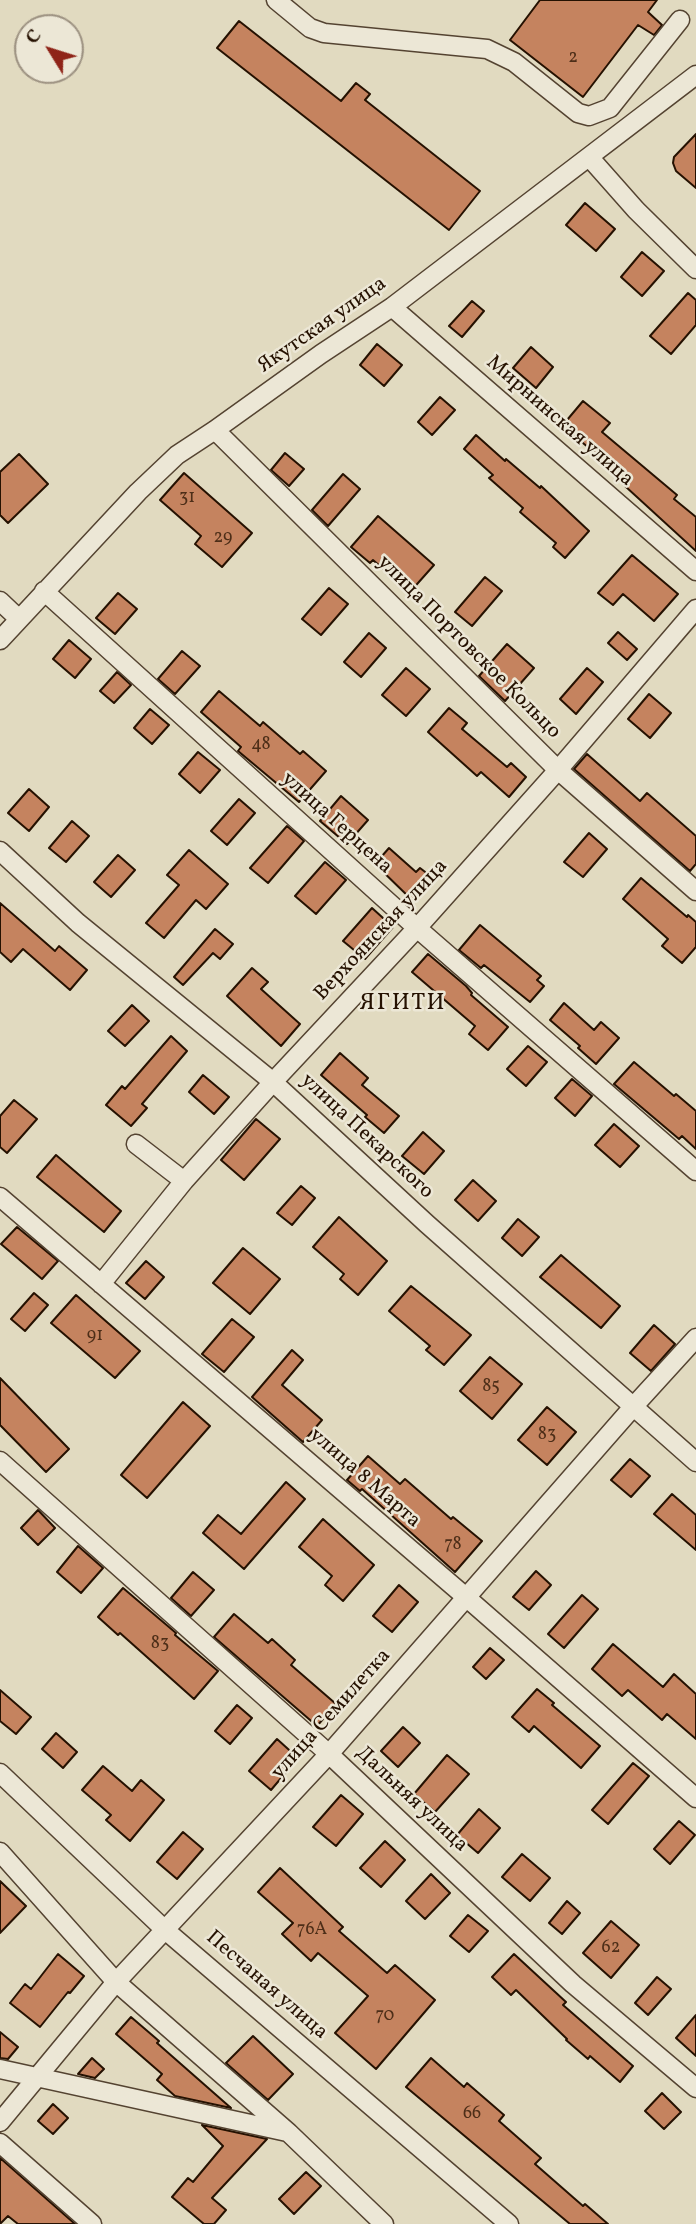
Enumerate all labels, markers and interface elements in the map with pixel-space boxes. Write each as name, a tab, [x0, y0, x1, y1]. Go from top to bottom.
north arrow	[14, 14, 84, 84]
text: С	[20, 24, 48, 50]
house number: 2	[568, 48, 578, 70]
street label: Якутская улица	[254, 272, 392, 380]
street label: Мирнинская улица	[480, 351, 638, 493]
house number: 31	[179, 488, 195, 510]
house number: 29	[214, 528, 232, 550]
street label: улица Портовское Кольцо	[371, 551, 565, 745]
house number: 48	[251, 735, 271, 757]
street label: улица Герцена	[275, 767, 397, 881]
street label: Верхоянская улица	[310, 855, 454, 1007]
district label: ЯГИТИ	[360, 991, 446, 1019]
street label: улица Пекарского	[294, 1069, 438, 1205]
house number: 91	[87, 1326, 103, 1348]
house number: 85	[482, 1377, 500, 1399]
street label: улица 8 Марта	[303, 1424, 425, 1534]
house number: 83	[538, 1425, 556, 1447]
house number: 78	[444, 1535, 462, 1557]
house number: 83	[151, 1634, 169, 1656]
street label: улица Семилетка	[267, 1645, 397, 1785]
street label: Дальняя улица	[350, 1741, 472, 1859]
house number: 76А	[297, 1920, 327, 1942]
street label: Песчаная улица	[200, 1926, 332, 2046]
house number: 62	[602, 1938, 620, 1960]
house number: 70	[376, 2006, 394, 2028]
house number: 66	[463, 2104, 481, 2126]

